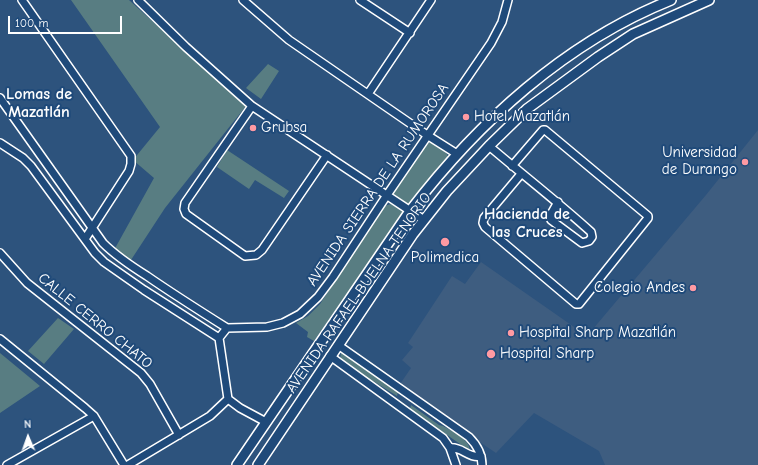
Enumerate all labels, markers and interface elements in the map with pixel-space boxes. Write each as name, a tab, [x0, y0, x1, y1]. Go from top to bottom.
scale bar	[10, 8, 124, 34]
text: 100 m	[15, 16, 48, 30]
street label: AVENIDA SIERRA DE LA RUMOROSA	[303, 80, 453, 290]
district label: Lomas de Mazatlán	[6, 84, 72, 122]
place label: Hotel Mazatlán	[474, 108, 570, 126]
marker: Hotel Mazatlán	[461, 112, 471, 122]
place label: Grubsa	[261, 119, 307, 137]
marker: Grubsa	[248, 123, 258, 133]
place label: Universidad de Durango	[662, 144, 737, 179]
marker: Universidad de Durango	[740, 157, 750, 167]
street label: AVENIDA RAFAEL BUELNA TENORIO	[283, 189, 435, 397]
district label: Hacienda de las Cruces	[484, 204, 570, 242]
marker: Polimedica	[439, 236, 451, 248]
place label: Polimedica	[411, 249, 479, 267]
street label: CALLE CERRO CHATO	[34, 269, 156, 373]
place label: Colegio Andes	[594, 279, 685, 297]
marker: Colegio Andes	[688, 283, 698, 293]
place label: Hospital Sharp Mazatlán	[519, 324, 676, 342]
marker: Hospital Sharp Mazatlán	[506, 328, 516, 338]
place label: Hospital Sharp	[500, 345, 594, 363]
marker: Hospital Sharp	[485, 348, 497, 360]
north arrow	[8, 417, 48, 457]
text: N	[24, 418, 31, 431]

